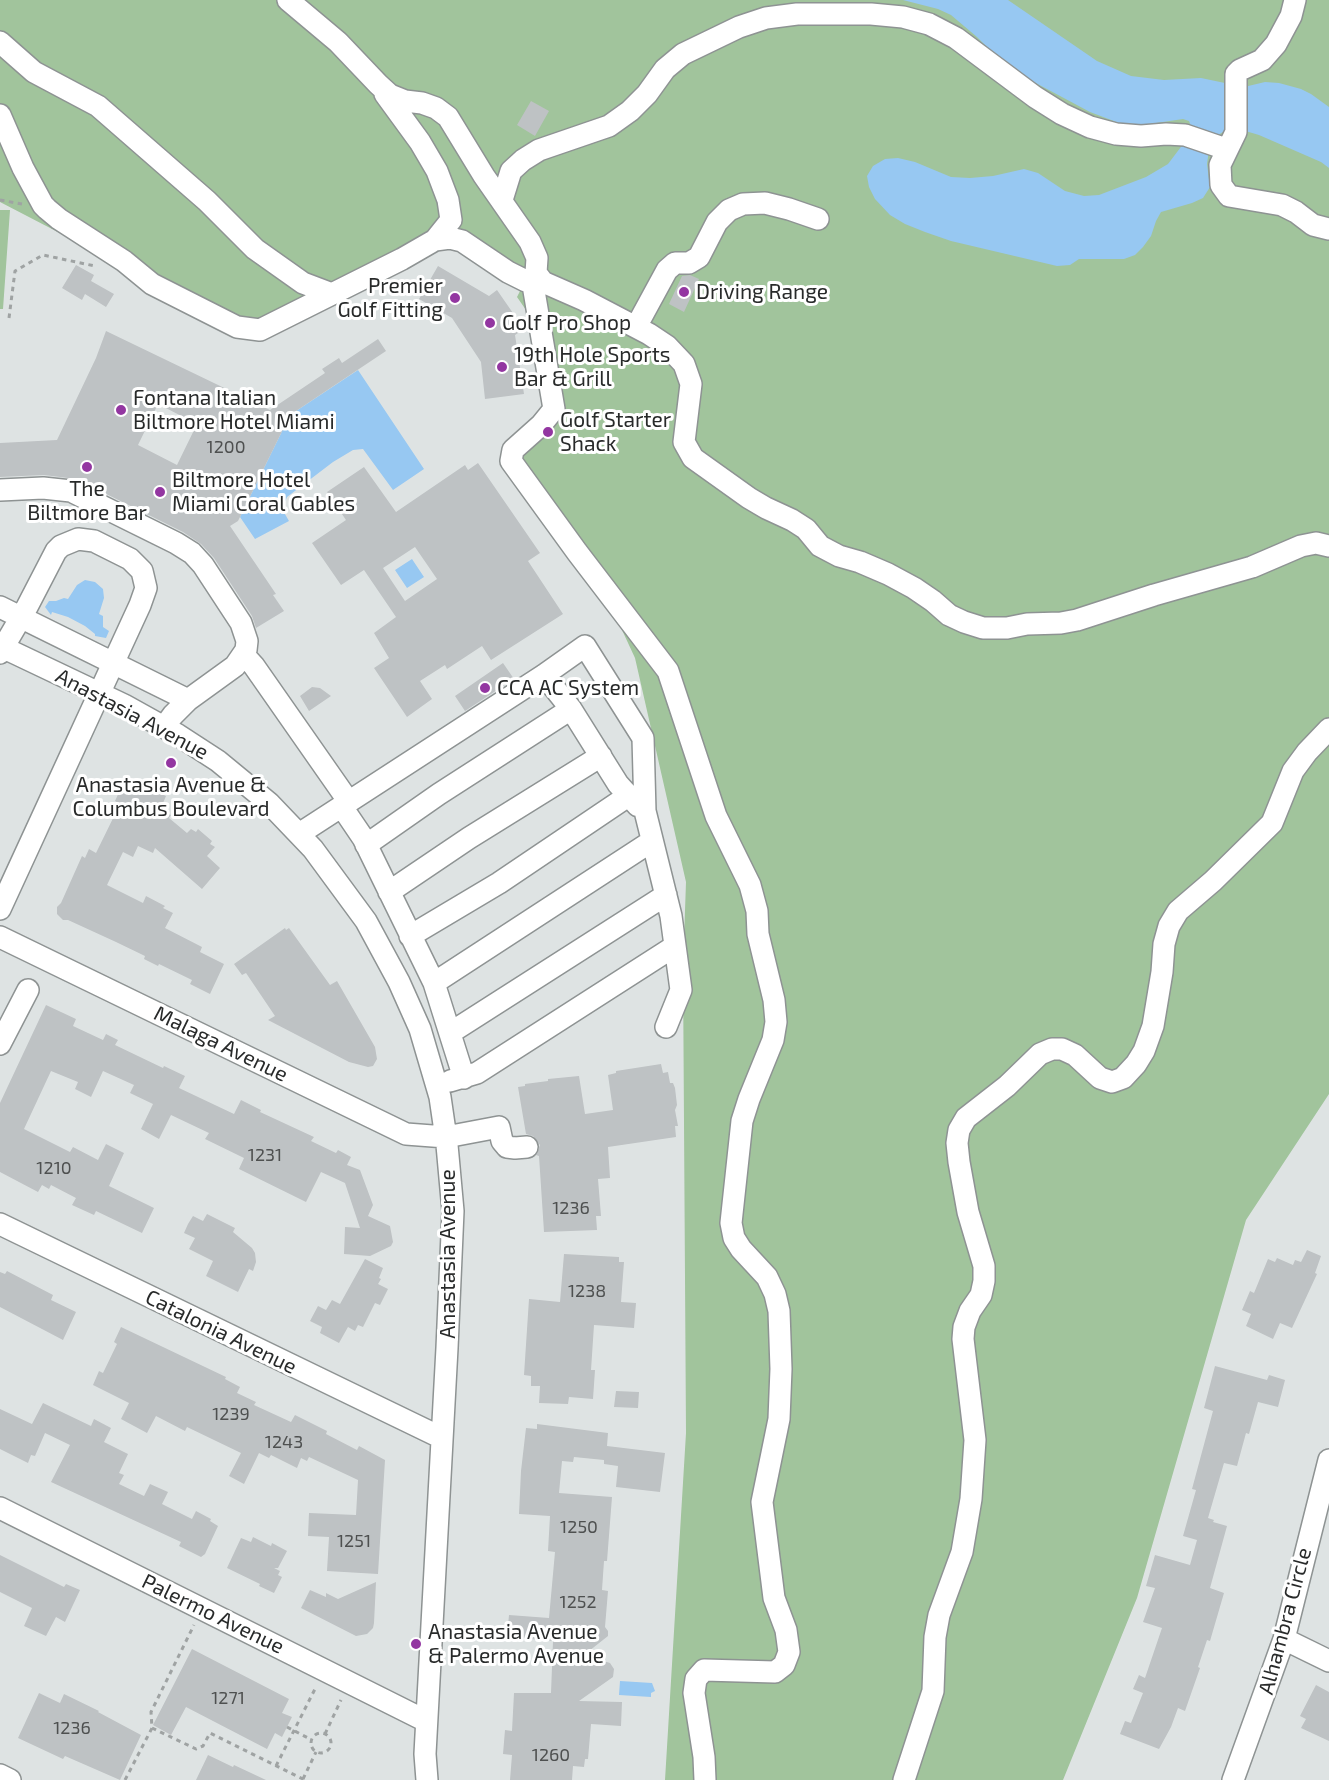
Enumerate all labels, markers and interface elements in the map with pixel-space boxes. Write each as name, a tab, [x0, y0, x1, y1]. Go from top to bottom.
place label: Premier Golf Fitting	[337, 273, 443, 323]
place label: Driving Range	[696, 279, 828, 305]
marker: Driving Range	[677, 285, 691, 299]
marker: Premier Golf Fitting	[448, 291, 462, 305]
place label: Golf Pro Shop	[502, 310, 631, 336]
marker: Golf Pro Shop	[483, 316, 497, 330]
place label: 19th Hole Sports Bar & Grill	[514, 342, 670, 392]
marker: 19th Hole Sports Bar & Grill	[495, 360, 509, 374]
place label: Fontana Italian Biltmore Hotel Miami	[133, 385, 335, 435]
marker: Fontana Italian Biltmore Hotel Miami	[114, 403, 128, 417]
place label: Golf Starter Shack	[560, 407, 671, 457]
marker: Golf Starter Shack	[541, 425, 555, 439]
house number: 1200	[207, 436, 245, 458]
marker: The Biltmore Bar	[80, 460, 94, 474]
place label: Biltmore Hotel Miami Coral Gables	[172, 467, 355, 517]
place label: The Biltmore Bar	[27, 476, 147, 526]
marker: Biltmore Hotel Miami Coral Gables	[153, 485, 167, 499]
street label: Anastasia Avenue	[51, 663, 213, 765]
place label: CCA AC System	[497, 675, 639, 701]
marker: CCA AC System	[478, 681, 492, 695]
marker: Anastasia Avenue & Columbus Boulevard	[164, 756, 178, 770]
place label: Anastasia Avenue & Columbus Boulevard	[73, 772, 269, 822]
street label: Malaga Avenue	[150, 1001, 292, 1087]
house number: 1231	[248, 1144, 282, 1166]
house number: 1210	[36, 1157, 72, 1179]
street label: Anastasia Avenue	[435, 1169, 461, 1339]
house number: 1236	[552, 1197, 590, 1219]
house number: 1238	[568, 1280, 606, 1302]
street label: Catalonia Avenue	[141, 1284, 301, 1380]
house number: 1239	[212, 1403, 250, 1425]
house number: 1243	[265, 1431, 303, 1453]
house number: 1250	[560, 1516, 598, 1538]
house number: 1251	[337, 1530, 371, 1552]
street label: Alhambra Circle	[1253, 1545, 1317, 1697]
street label: Palermo Avenue	[138, 1569, 288, 1659]
house number: 1252	[559, 1591, 597, 1613]
place label: Anastasia Avenue & Palermo Avenue	[428, 1619, 604, 1669]
marker: Anastasia Avenue & Palermo Avenue	[409, 1637, 423, 1651]
house number: 1271	[211, 1687, 245, 1709]
house number: 1236	[53, 1717, 91, 1739]
house number: 1260	[532, 1744, 570, 1766]

